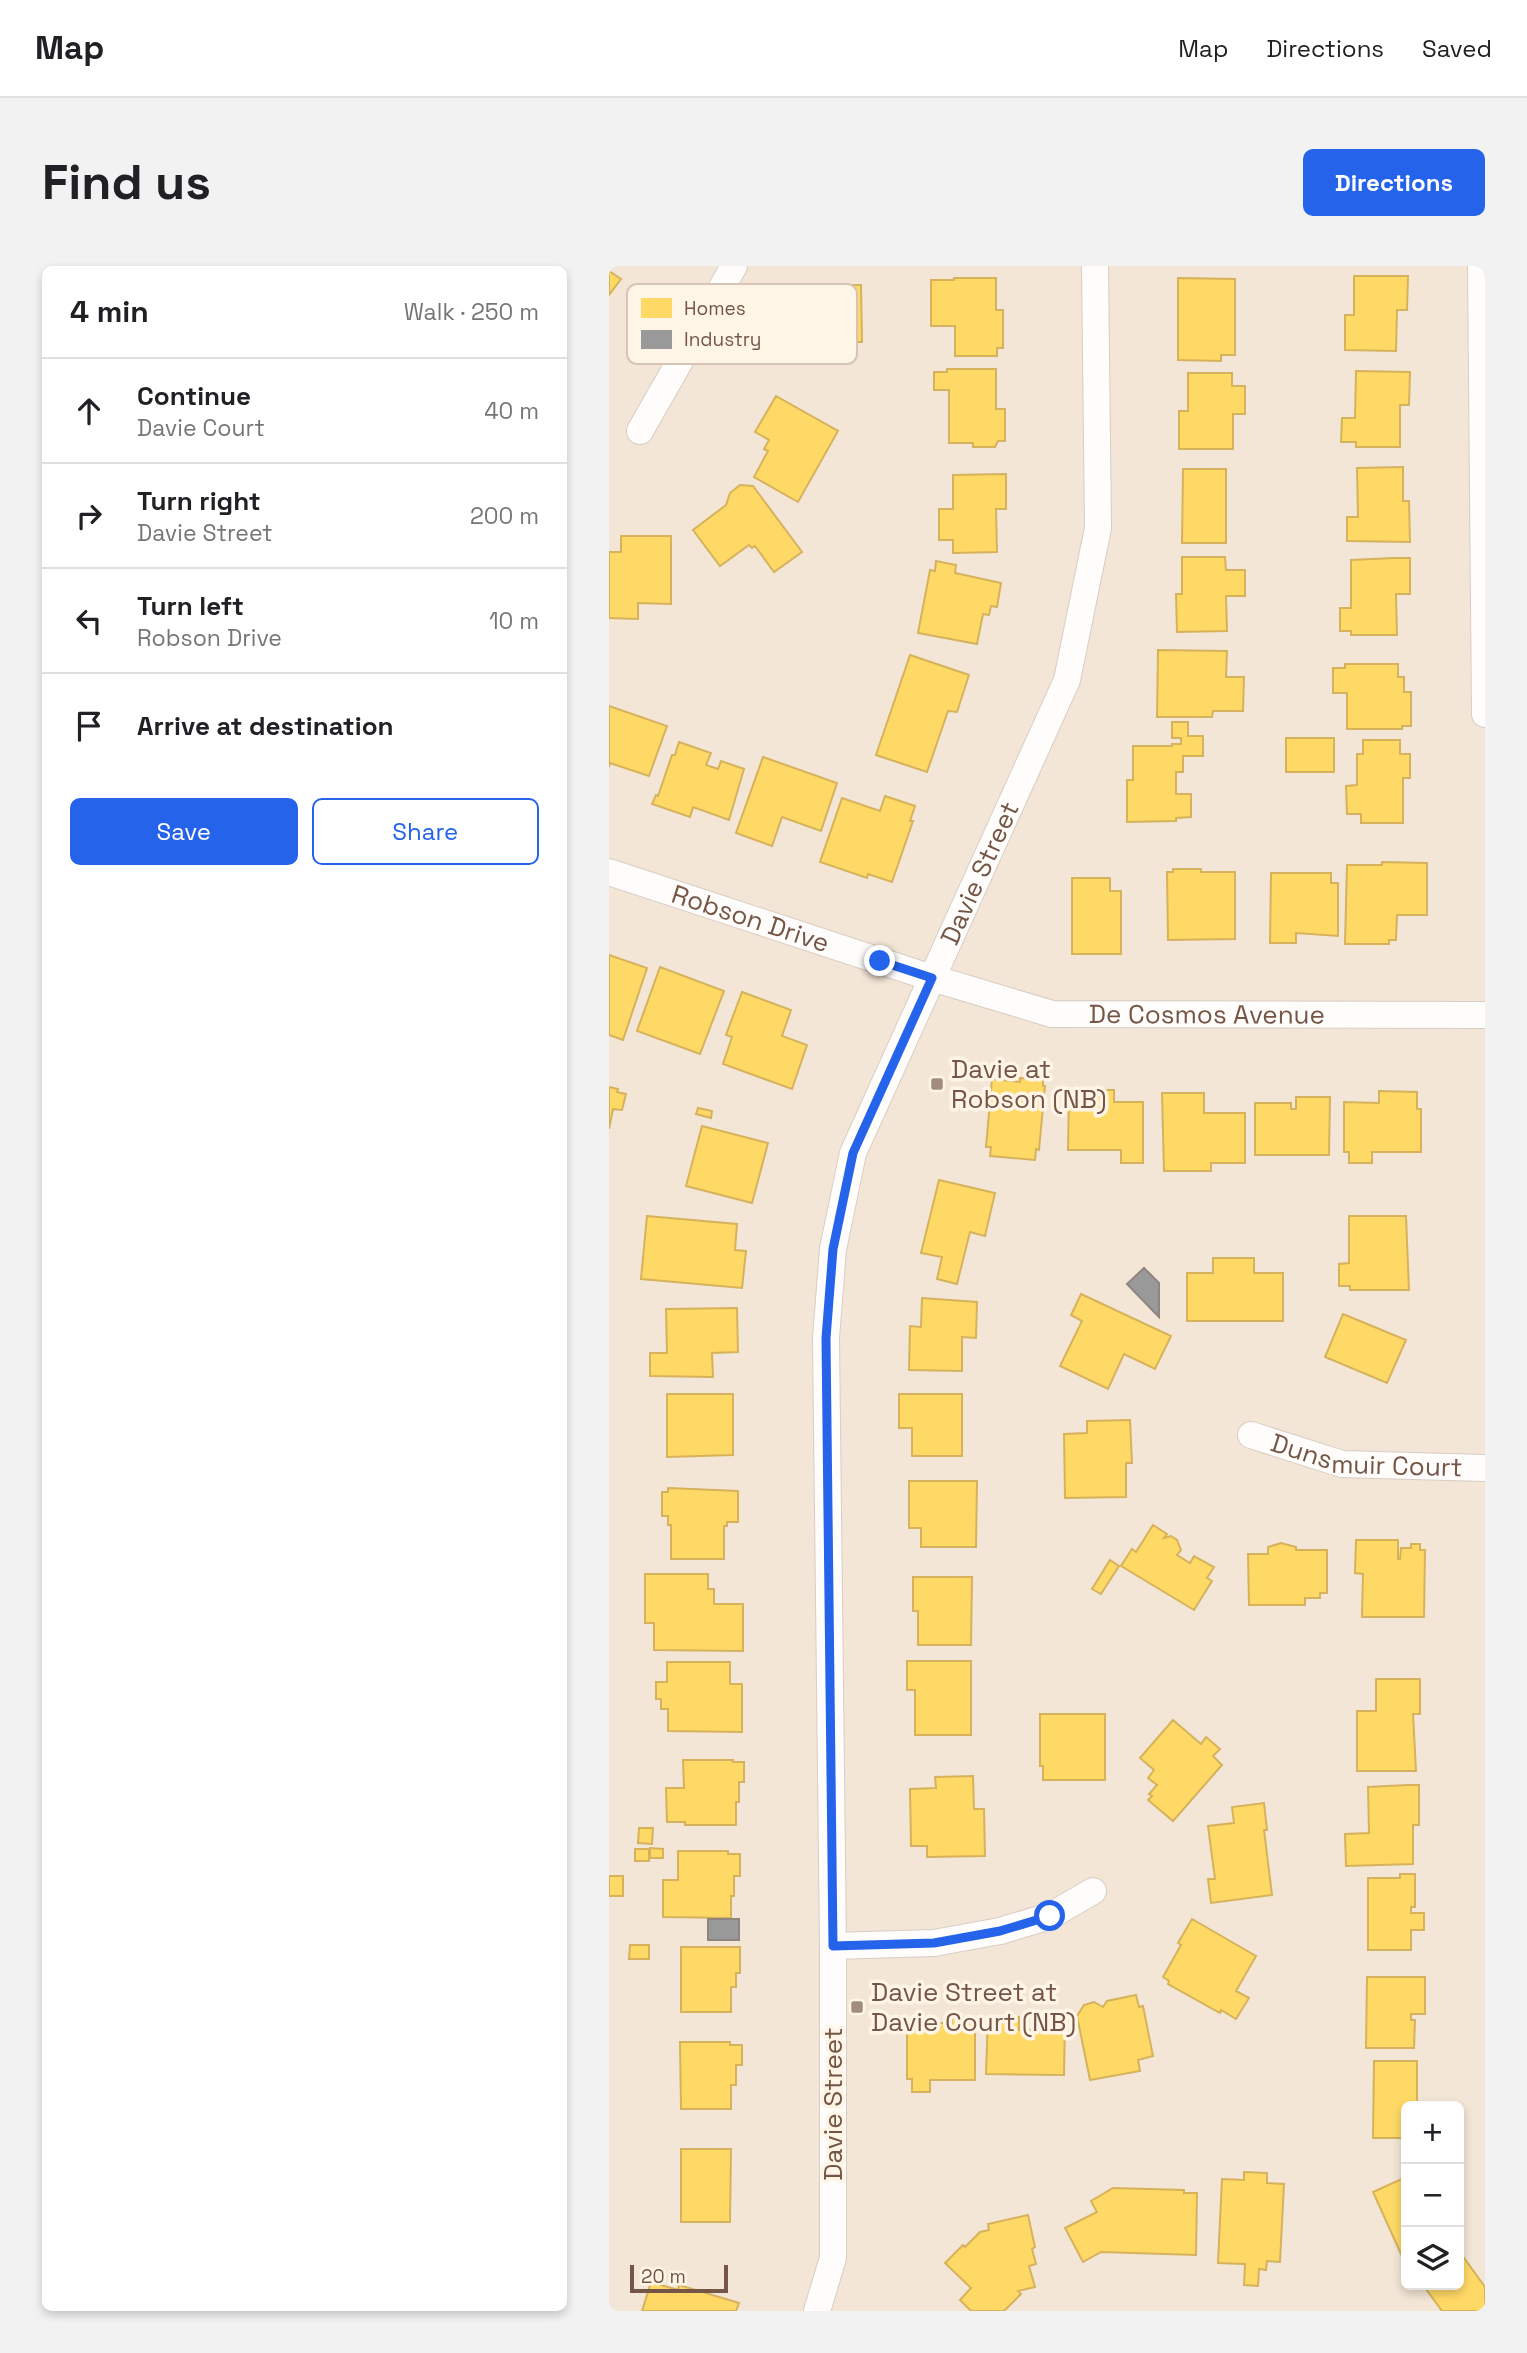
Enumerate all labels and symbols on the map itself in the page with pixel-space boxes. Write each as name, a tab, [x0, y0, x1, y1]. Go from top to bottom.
legend	[627, 284, 857, 364]
text: Homes	[684, 296, 746, 321]
text: Industry	[684, 327, 761, 352]
street label: Davie Street	[933, 796, 1027, 950]
street label: Robson Drive	[667, 877, 834, 960]
route end	[864, 945, 895, 976]
street label: De Cosmos Avenue	[1089, 997, 1325, 1032]
place label: Davie at Robson (NB)	[951, 1052, 1107, 1116]
marker: Davie at Robson (NB)	[929, 1076, 945, 1092]
street label: Dunsmuir Court	[1267, 1425, 1463, 1484]
route start	[1034, 1900, 1065, 1931]
place label: Davie Street at Davie Court (NB)	[871, 1975, 1076, 2039]
marker: Davie Street at Davie Court (NB)	[849, 1999, 865, 2015]
street label: Davie Street	[816, 2027, 850, 2181]
scale bar	[630, 2262, 728, 2294]

